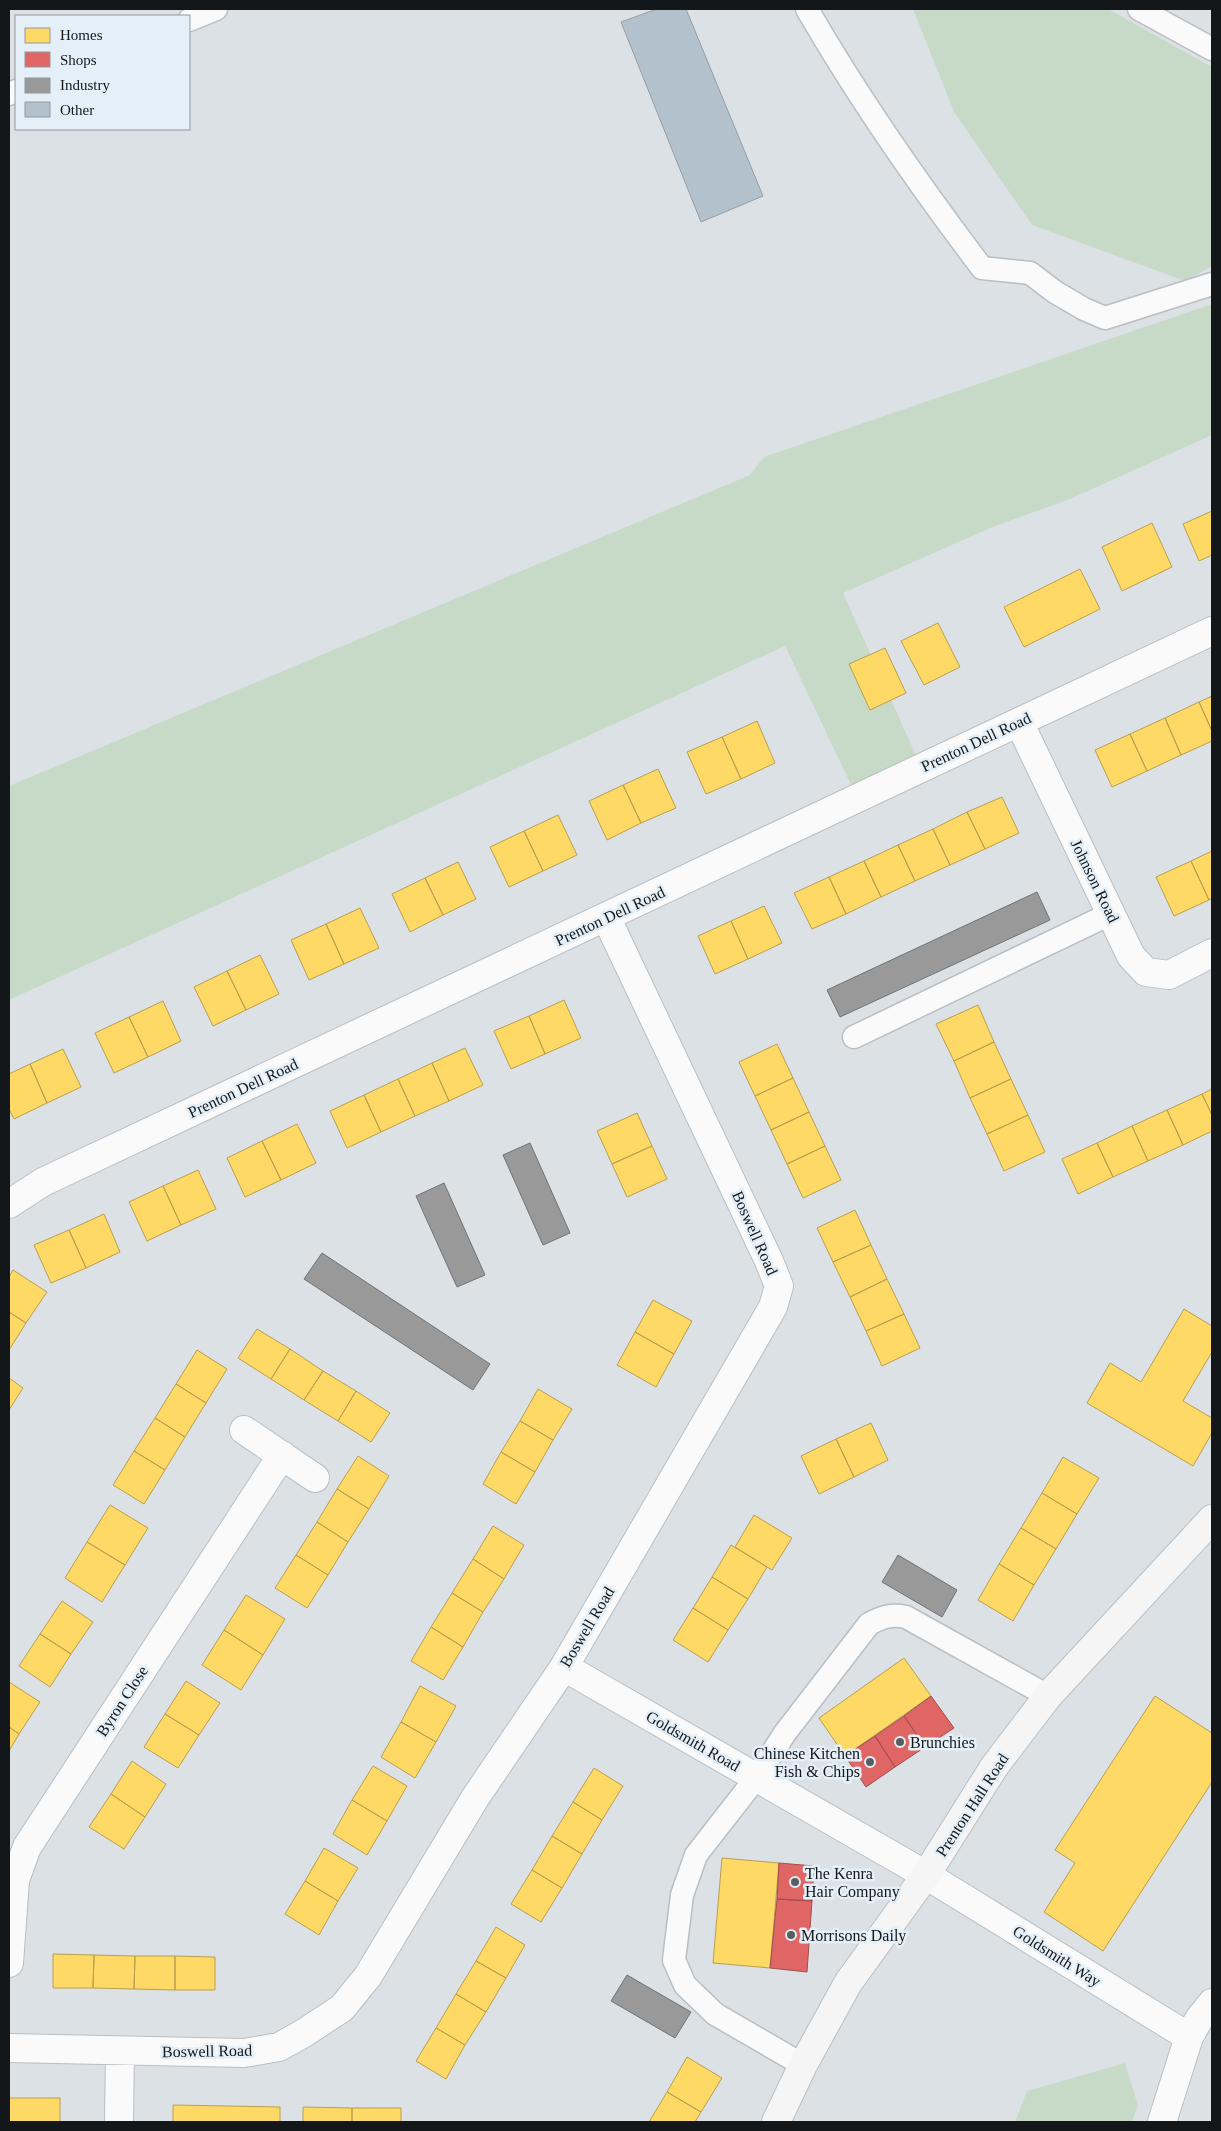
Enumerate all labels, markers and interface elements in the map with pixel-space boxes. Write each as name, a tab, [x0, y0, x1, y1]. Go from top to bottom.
legend	[15, 15, 190, 130]
text: Homes	[60, 27, 103, 43]
text: Shops	[60, 52, 97, 68]
text: Industry	[60, 77, 110, 93]
text: Other	[60, 102, 94, 118]
street label: Prenton Dell Road	[918, 709, 1034, 775]
street label: Johnson Road	[1068, 837, 1122, 925]
street label: Prenton Dell Road	[552, 883, 668, 949]
street label: Prenton Dell Road	[185, 1055, 301, 1121]
street label: Boswell Road	[729, 1188, 781, 1278]
street label: Boswell Road	[556, 1584, 618, 1670]
street label: Byron Close	[93, 1663, 152, 1740]
street label: Goldsmith Road	[643, 1707, 743, 1775]
place label: Brunchies	[910, 1734, 975, 1751]
marker: Brunchies	[894, 1736, 906, 1748]
place label: Chinese Kitchen Fish & Chips	[754, 1745, 860, 1781]
street label: Prenton Hall Road	[932, 1750, 1012, 1860]
marker: Chinese Kitchen Fish & Chips	[864, 1756, 876, 1768]
place label: The Kenra Hair Company	[805, 1865, 900, 1901]
marker: The Kenra Hair Company	[789, 1876, 801, 1888]
street label: Goldsmith Way	[1009, 1922, 1104, 1991]
place label: Morrisons Daily	[801, 1927, 906, 1945]
marker: Morrisons Daily	[785, 1929, 797, 1941]
street label: Boswell Road	[162, 2042, 252, 2060]

